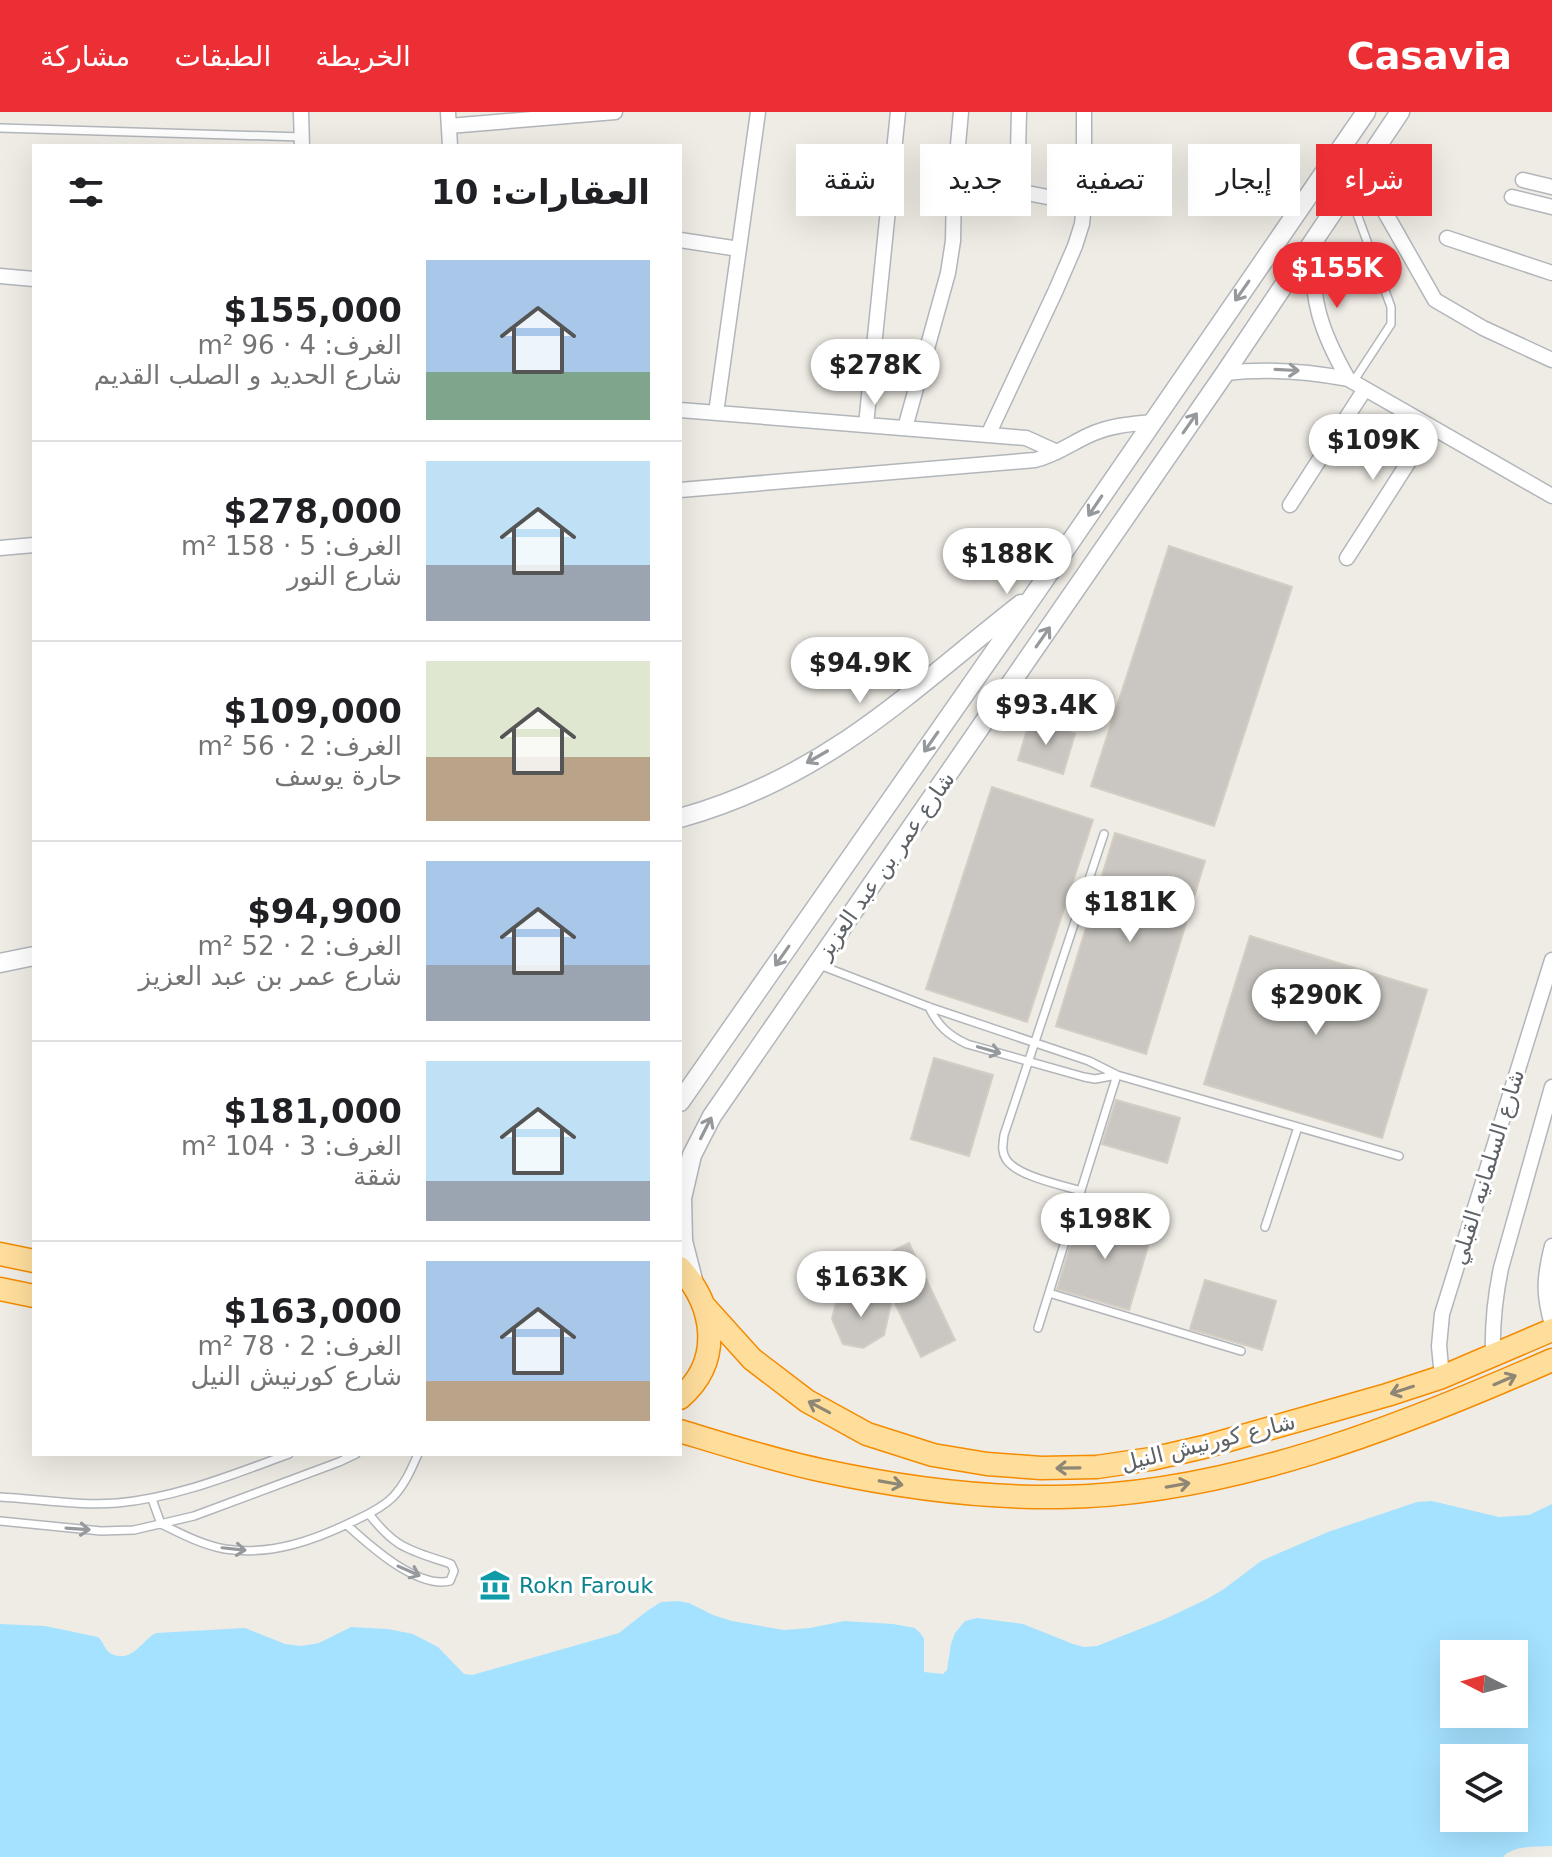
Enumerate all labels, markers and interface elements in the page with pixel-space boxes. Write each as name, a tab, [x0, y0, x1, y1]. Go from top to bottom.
text: Casavia	[1347, 34, 1512, 78]
text: مشاركة	[40, 40, 130, 73]
text: الطبقات	[174, 40, 271, 73]
text: الخريطة	[315, 40, 411, 73]
chip: شقة	[796, 144, 904, 216]
chip: جديد	[920, 144, 1031, 216]
chip: تصفية	[1047, 144, 1172, 216]
chip: إيجار	[1188, 144, 1300, 216]
chip: شراء	[1316, 144, 1432, 216]
icon: filters	[64, 170, 108, 214]
text: العقارات: 10	[431, 172, 650, 212]
pin: $155K	[1281, 242, 1393, 310]
text: $155K	[1291, 253, 1383, 283]
one-way arrow	[1234, 280, 1250, 302]
text: $155,000	[223, 290, 402, 330]
icon: home	[490, 292, 586, 388]
text: الغرف: 4 · 96 m²	[198, 330, 402, 360]
pin: $278K	[819, 339, 931, 407]
text: $278K	[829, 350, 921, 380]
text: شارع الحديد و الصلب القديم	[94, 360, 402, 390]
one-way arrow	[1273, 363, 1300, 378]
one-way arrow	[1182, 412, 1198, 434]
pin: $109K	[1317, 414, 1429, 482]
text: $109K	[1327, 425, 1419, 455]
text: $278,000	[223, 491, 402, 531]
icon: home	[490, 493, 586, 589]
one-way arrow	[1087, 494, 1103, 516]
pin: $188K	[951, 528, 1063, 596]
text: الغرف: 5 · 158 m²	[181, 531, 402, 561]
text: $188K	[961, 539, 1053, 569]
text: شارع النور	[287, 561, 402, 591]
one-way arrow	[1035, 626, 1051, 648]
pin: $94.9K	[795, 637, 925, 705]
text: $94.9K	[809, 648, 911, 678]
pin: $93.4K	[981, 679, 1111, 747]
text: $93.4K	[995, 690, 1097, 720]
text: $109,000	[223, 691, 402, 731]
icon: home	[490, 693, 586, 789]
text: الغرف: 2 · 56 m²	[198, 731, 402, 761]
one-way arrow	[923, 731, 939, 753]
one-way arrow	[806, 750, 830, 765]
text: حارة يوسف	[274, 761, 402, 791]
street label: شارع عمر بن عبد العزيز	[811, 767, 960, 965]
pin: $181K	[1074, 876, 1186, 944]
text: $181K	[1084, 887, 1176, 917]
text: $94,900	[247, 891, 402, 931]
icon: home	[490, 893, 586, 989]
text: الغرف: 2 · 52 m²	[198, 931, 402, 961]
one-way arrow	[774, 944, 790, 966]
text: شارع عمر بن عبد العزيز	[139, 961, 402, 991]
pin: $290K	[1260, 969, 1372, 1037]
text: $290K	[1270, 980, 1362, 1010]
one-way arrow	[976, 1043, 1002, 1058]
street label: شارع السلمانيه القبلي	[1446, 1067, 1530, 1268]
text: $181,000	[223, 1091, 402, 1131]
icon: home	[490, 1093, 586, 1189]
one-way arrow	[698, 1117, 714, 1140]
text: الغرف: 3 · 104 m²	[181, 1131, 402, 1161]
text: شقة	[353, 1161, 402, 1191]
pin: $198K	[1049, 1193, 1161, 1261]
text: $198K	[1059, 1204, 1151, 1234]
pin: $163K	[805, 1251, 917, 1319]
text: $163K	[815, 1262, 907, 1292]
text: $163,000	[223, 1291, 402, 1331]
icon: home	[490, 1293, 586, 1389]
text: الغرف: 2 · 78 m²	[198, 1331, 402, 1361]
text: شارع كورنيش النيل	[191, 1361, 402, 1391]
one-way arrow	[1492, 1372, 1517, 1387]
one-way arrow	[1389, 1384, 1414, 1399]
one-way arrow	[807, 1399, 831, 1415]
street label: شارع كورنيش النيل	[1118, 1409, 1298, 1477]
one-way arrow	[1055, 1460, 1082, 1475]
one-way arrow	[878, 1476, 904, 1491]
one-way arrow	[1165, 1477, 1190, 1492]
one-way arrow	[64, 1522, 91, 1537]
one-way arrow	[220, 1542, 247, 1557]
one-way arrow	[397, 1564, 421, 1579]
museum icon: Rokn Farouk	[478, 1568, 512, 1602]
place label: Rokn Farouk	[519, 1573, 654, 1598]
north arrow	[1440, 1640, 1528, 1728]
map controls	[1440, 1640, 1528, 1832]
button: layers	[1440, 1744, 1528, 1832]

